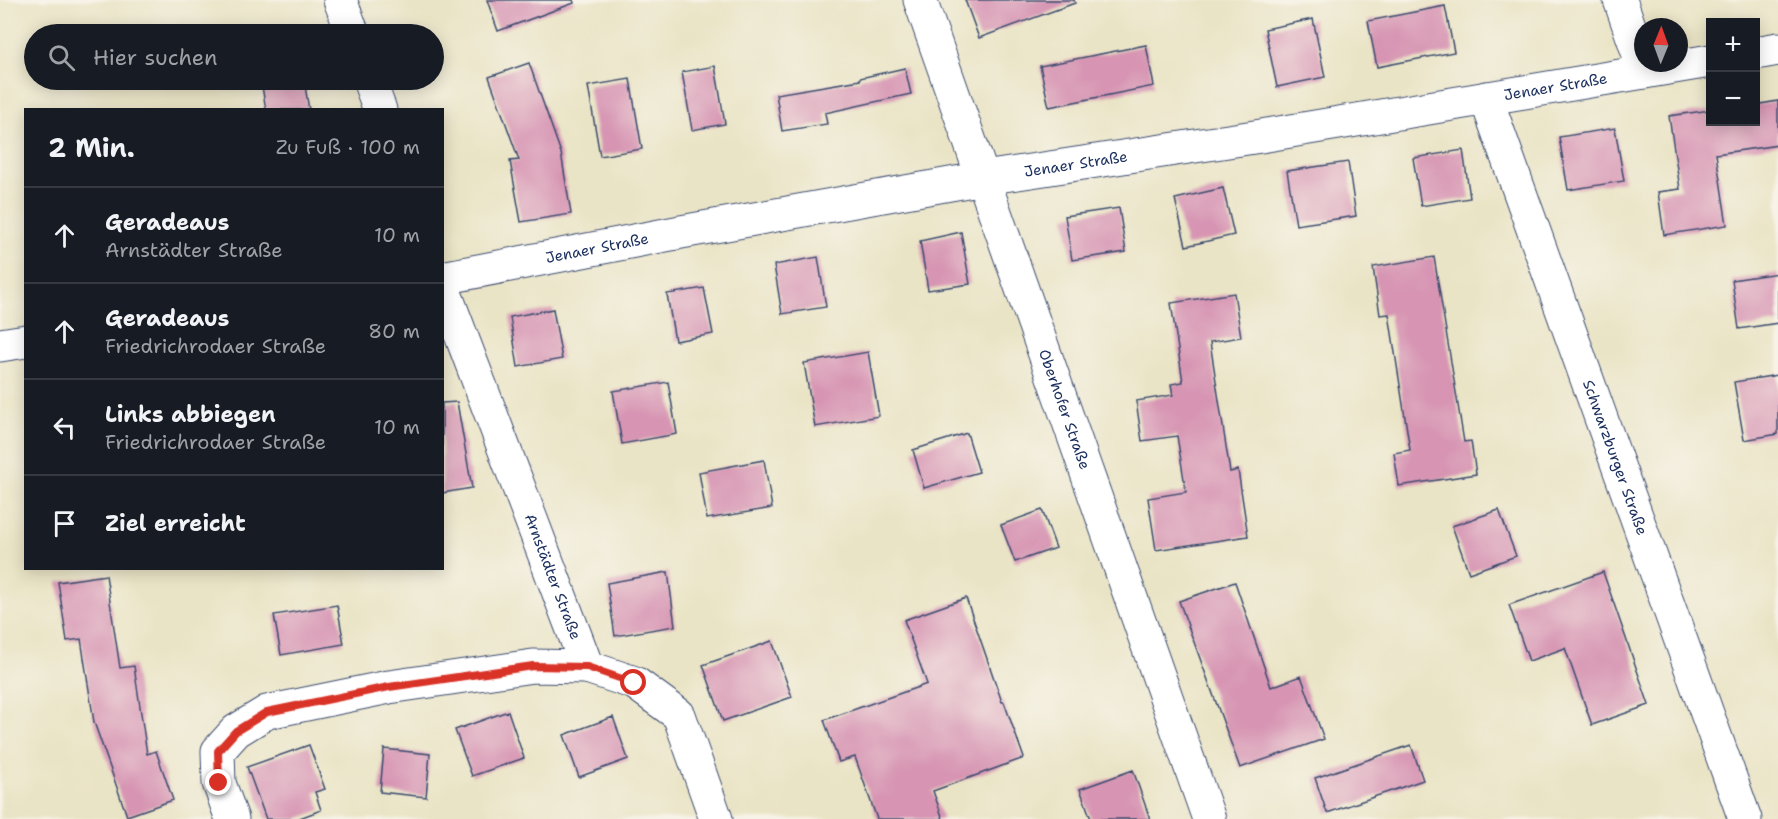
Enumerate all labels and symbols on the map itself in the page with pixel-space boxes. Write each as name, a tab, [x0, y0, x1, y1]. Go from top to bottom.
north arrow	[1634, 18, 1688, 72]
street label: Jenaer Straße	[1502, 68, 1609, 105]
street label: Jenaer Straße	[1023, 146, 1129, 182]
street label: Jenaer Straße	[544, 228, 650, 268]
street label: Oberhofer Straße	[1034, 346, 1095, 472]
street label: Schwarzburger Straße	[1578, 377, 1652, 538]
street label: Arnstädter Straße	[520, 511, 586, 643]
route start	[620, 669, 646, 695]
route end	[205, 769, 231, 795]

